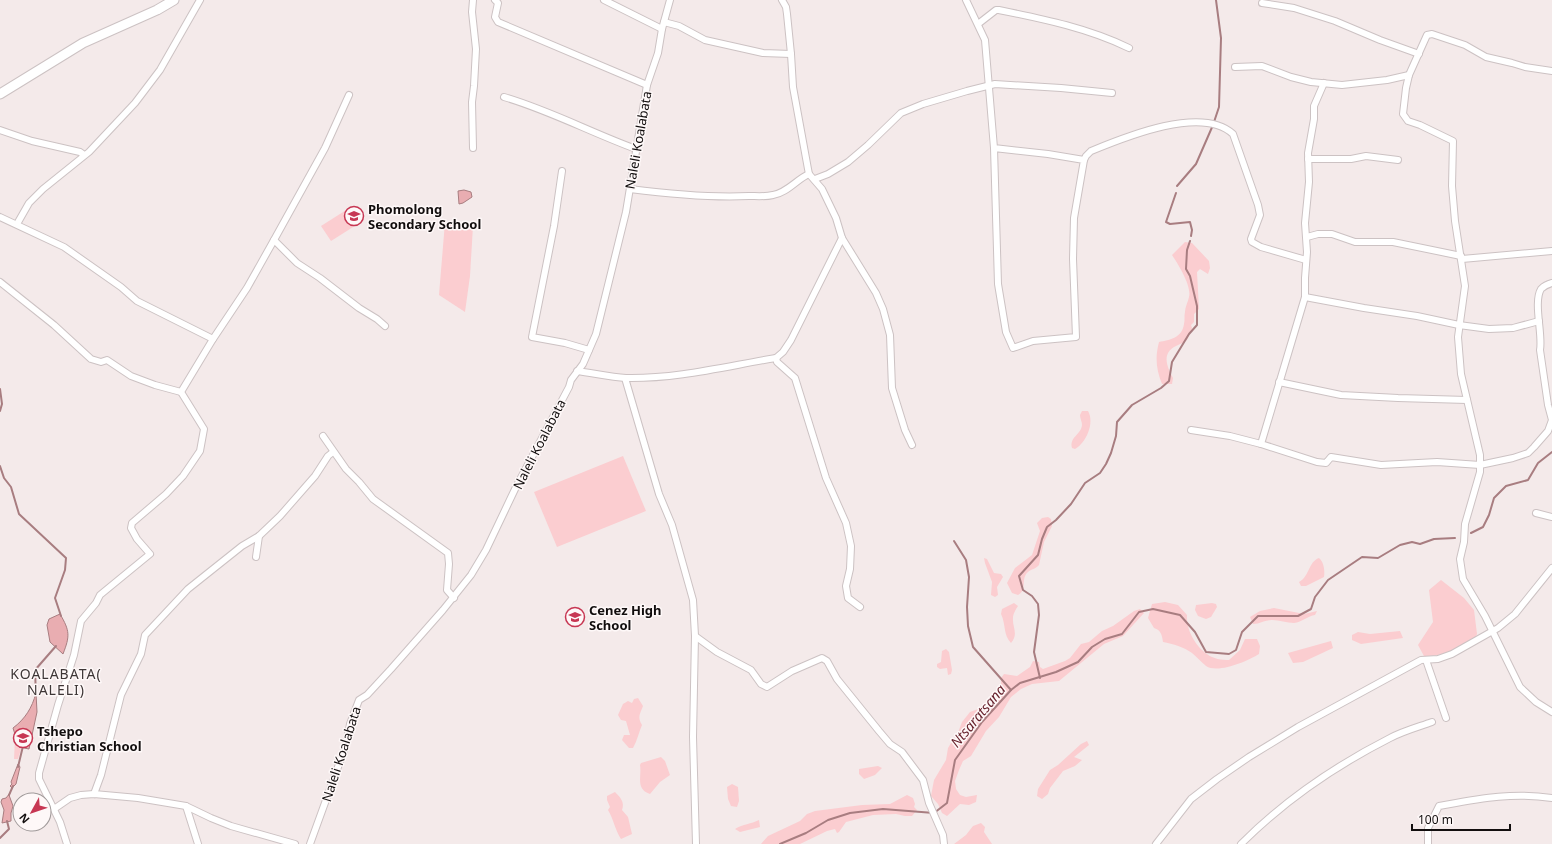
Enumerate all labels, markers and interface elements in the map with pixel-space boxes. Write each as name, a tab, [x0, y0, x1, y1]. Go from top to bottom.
street label: Naleli Koalabata	[621, 90, 655, 190]
place label: Phomolong Secondary School	[368, 200, 481, 233]
school or university icon: Phomolong Secondary School	[343, 205, 365, 227]
street label: Naleli Koalabata	[508, 396, 570, 492]
place label: Cenez High School	[589, 601, 661, 634]
school or university icon: Cenez High School	[564, 606, 586, 628]
district label: KOALABATA( NALELI)	[10, 664, 102, 699]
water label: Ntsaratsana	[946, 680, 1010, 751]
street label: Naleli Koalabata	[317, 704, 365, 804]
place label: Tshepo Christian School	[37, 722, 142, 755]
school or university icon: Tshepo Christian School	[12, 727, 34, 749]
north arrow	[12, 792, 52, 832]
scale bar	[1412, 806, 1510, 832]
text: N	[15, 810, 33, 827]
text: 100 m	[1418, 811, 1453, 828]

